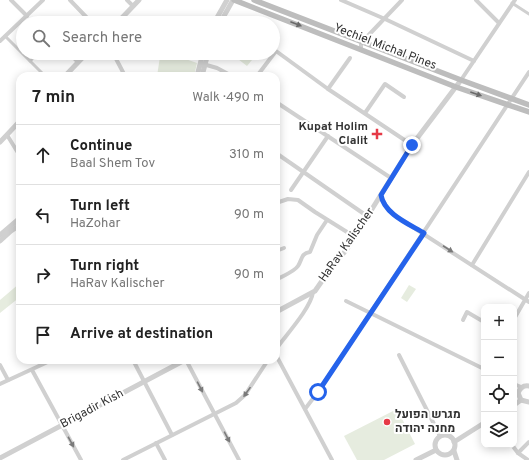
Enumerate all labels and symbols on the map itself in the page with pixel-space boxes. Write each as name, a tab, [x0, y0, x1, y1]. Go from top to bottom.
street label: Yechiel Michal Pines	[331, 20, 439, 74]
one-way arrow	[291, 22, 303, 28]
one-way arrow	[470, 91, 482, 97]
place label: Kupat Holim Clalit	[299, 119, 368, 149]
marker: Kupat Holim Clalit	[371, 128, 383, 140]
route end	[403, 136, 421, 154]
street label: HaRav Kalischer	[315, 204, 379, 285]
one-way arrow	[442, 245, 453, 253]
one-way arrow	[197, 382, 203, 393]
route start	[309, 383, 327, 401]
street label: Brigadir Kish	[58, 386, 126, 432]
one-way arrow	[243, 387, 251, 398]
place label: מגרש הפועל מחנה יהודה	[395, 407, 461, 437]
marker: מגרש הפועל מחנה יהודה	[382, 417, 392, 427]
one-way arrow	[223, 432, 230, 443]
one-way arrow	[68, 437, 75, 448]

